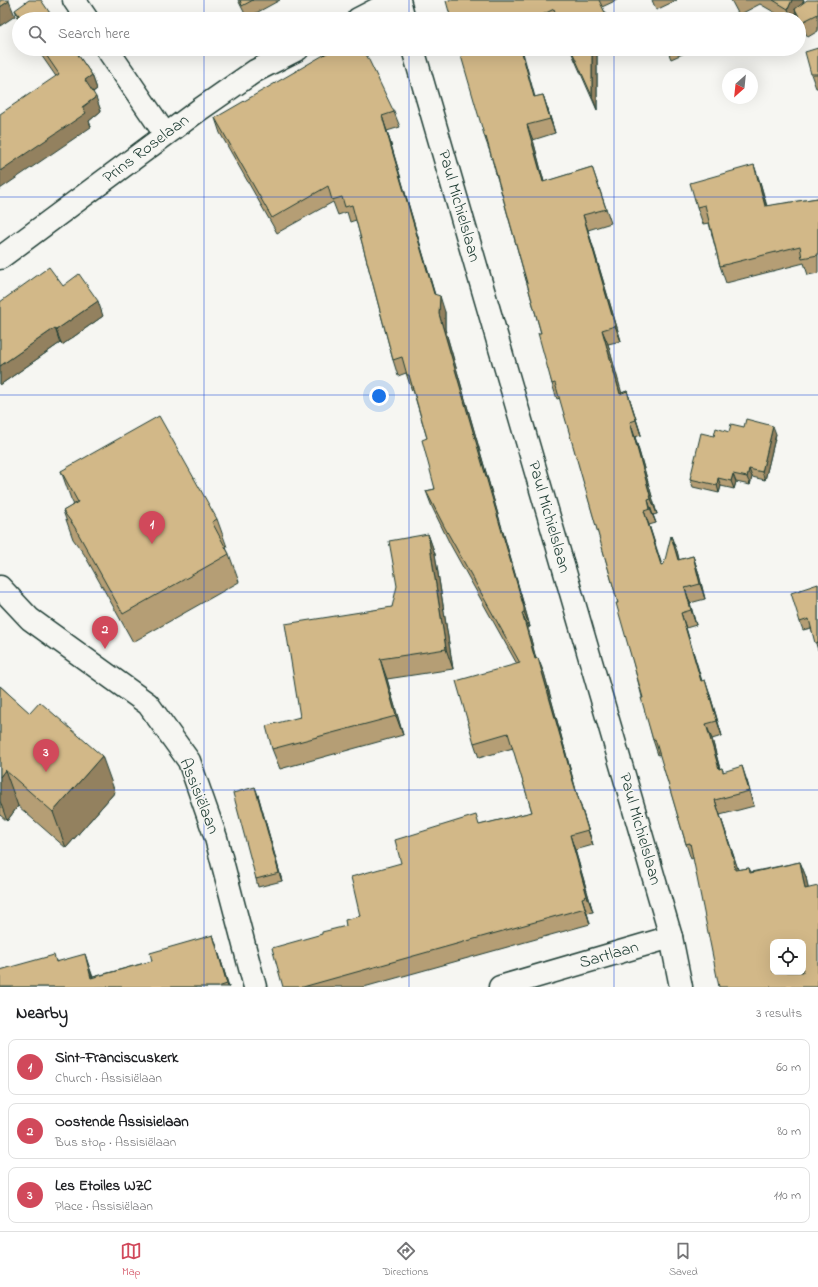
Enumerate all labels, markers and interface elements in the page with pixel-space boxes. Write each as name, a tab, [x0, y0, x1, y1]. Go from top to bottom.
search box	[12, 12, 806, 56]
icon: search	[26, 23, 48, 45]
text: Search here	[58, 23, 130, 45]
north arrow	[722, 68, 758, 104]
street label: Prins Roselaan	[98, 108, 194, 190]
street label: Paul Michielslaan	[431, 147, 487, 265]
your location	[369, 386, 389, 406]
street label: Paul Michielslaan	[521, 458, 577, 576]
pin: 1	[139, 511, 165, 544]
pin: 2	[92, 616, 118, 649]
pin: 3	[33, 739, 59, 772]
street label: Assisiëlaan	[172, 754, 226, 838]
street label: Paul Michielslaan	[612, 770, 668, 888]
street label: Sartlaan	[576, 935, 642, 975]
map controls	[770, 939, 806, 975]
button: locate	[770, 939, 806, 975]
text: Nearby	[16, 1001, 68, 1026]
text: 3 results	[756, 1004, 802, 1023]
text: Sint-Franciscuskerk	[55, 1047, 178, 1069]
text: 1	[28, 1058, 32, 1077]
text: 60 m	[776, 1058, 801, 1077]
text: Church · Assisiëlaan	[55, 1069, 162, 1088]
text: Oostende Assisielaan	[55, 1111, 189, 1133]
text: 2	[27, 1122, 33, 1141]
text: 80 m	[777, 1122, 801, 1141]
text: Bus stop · Assisiëlaan	[55, 1133, 176, 1152]
text: Les Etoiles WZC	[55, 1175, 152, 1197]
text: 3	[27, 1186, 33, 1205]
text: 110 m	[774, 1186, 801, 1205]
text: Place · Assisiëlaan	[55, 1197, 153, 1216]
tab: Map	[120, 1240, 142, 1280]
tab: Directions	[383, 1240, 429, 1280]
tab: Saved	[669, 1240, 698, 1280]

